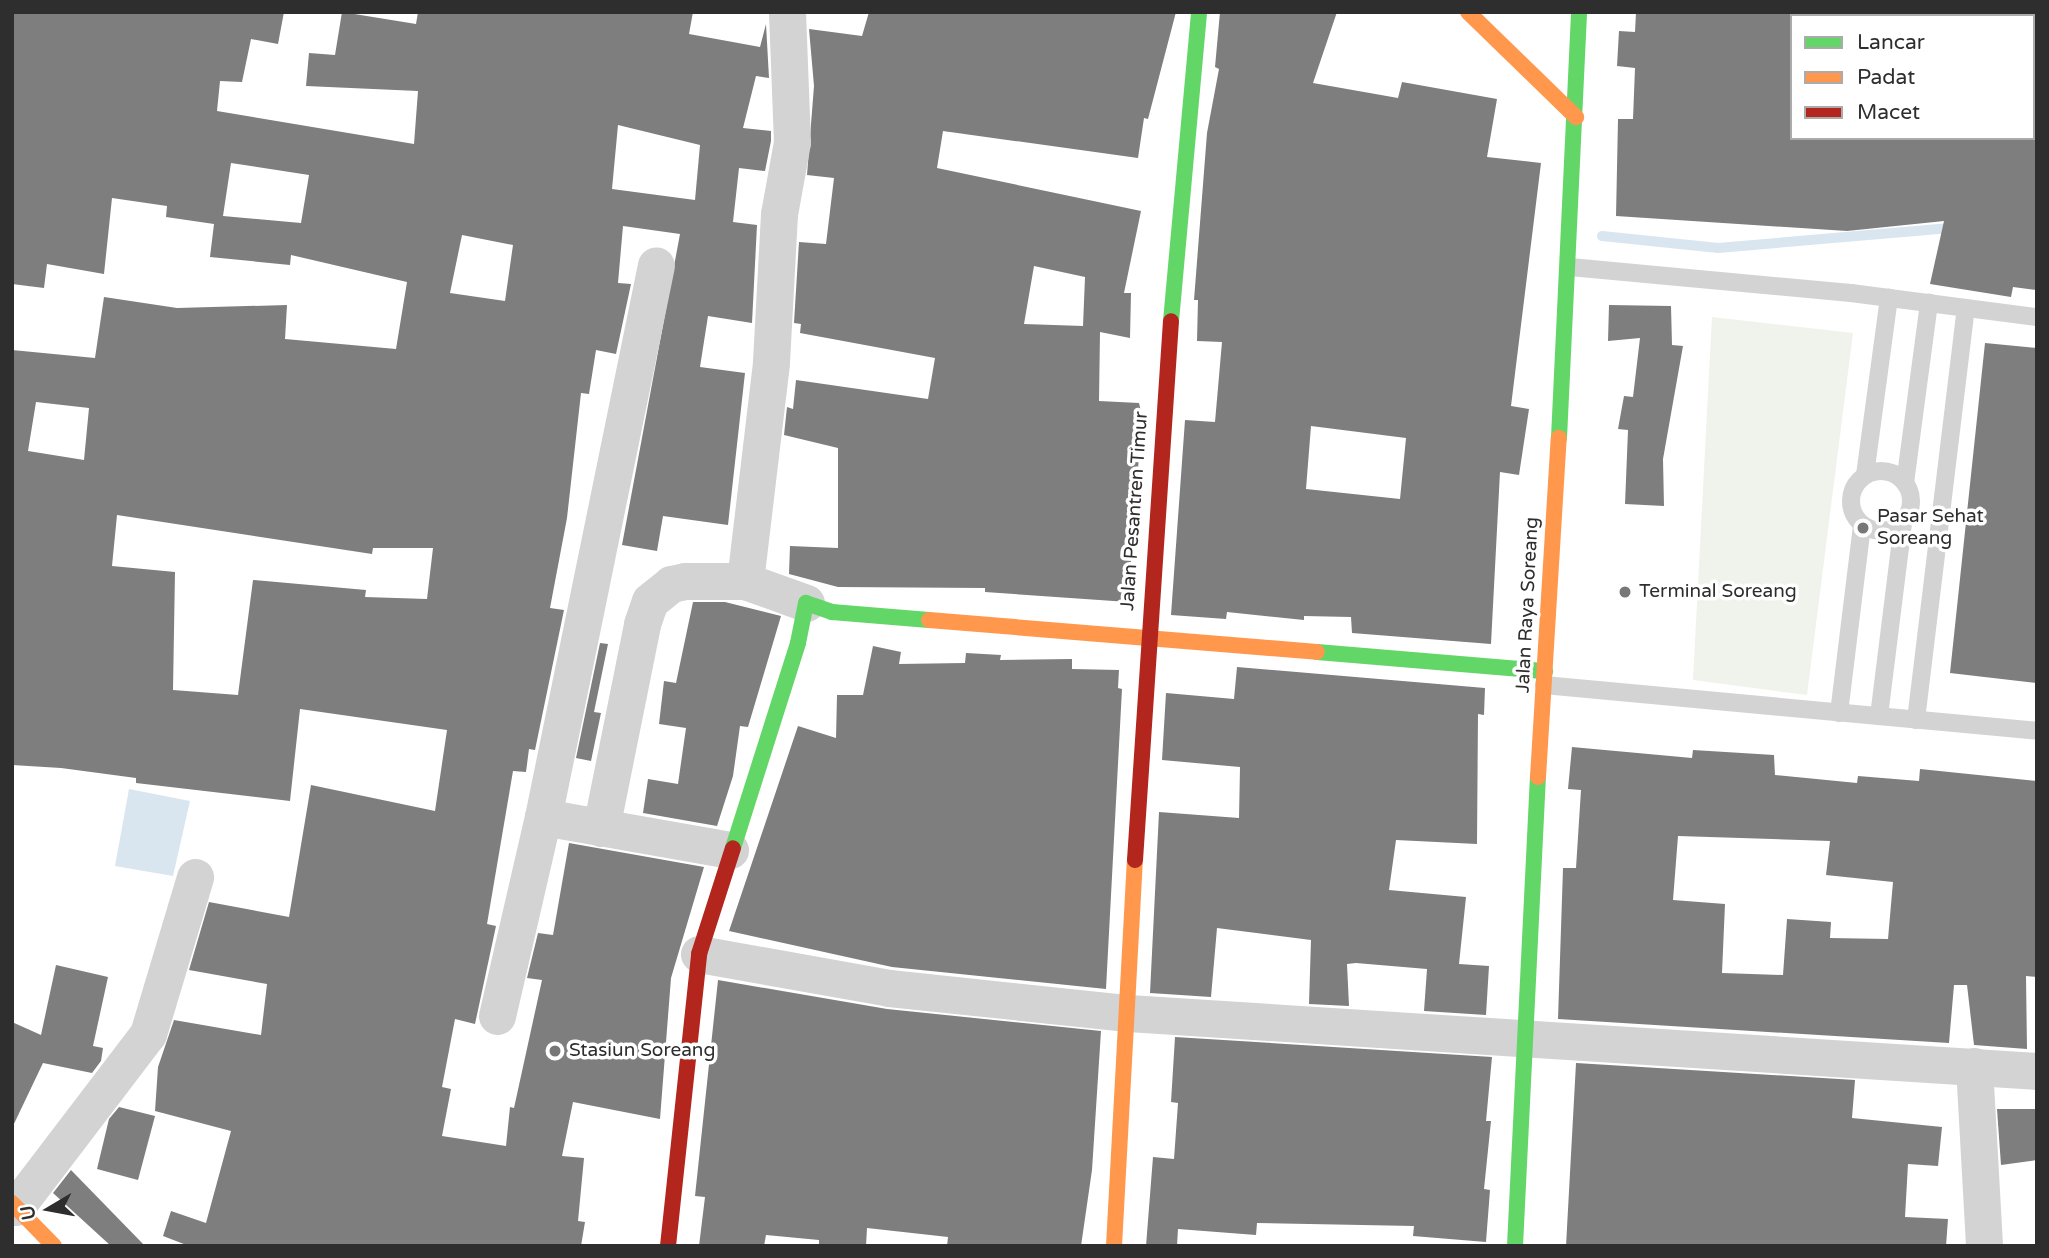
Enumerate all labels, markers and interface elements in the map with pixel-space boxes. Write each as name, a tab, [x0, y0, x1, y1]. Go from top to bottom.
legend	[1790, 14, 2035, 140]
text: Lancar	[1857, 30, 1925, 55]
text: Padat	[1857, 65, 1915, 90]
text: Macet	[1857, 100, 1920, 125]
street label: Jalan Pesantren Timur	[1117, 411, 1153, 611]
place label: Pasar Sehat Soreang	[1877, 506, 1984, 550]
street label: Jalan Raya Soreang	[1512, 516, 1544, 694]
marker: Pasar Sehat Soreang	[1855, 520, 1871, 536]
place label: Terminal Soreang	[1639, 581, 1797, 603]
marker: Terminal Soreang	[1617, 584, 1633, 600]
place label: Stasiun Soreang	[569, 1040, 715, 1062]
marker: Stasiun Soreang	[547, 1043, 563, 1059]
north arrow	[14, 1174, 84, 1244]
text: U	[16, 1204, 40, 1222]

